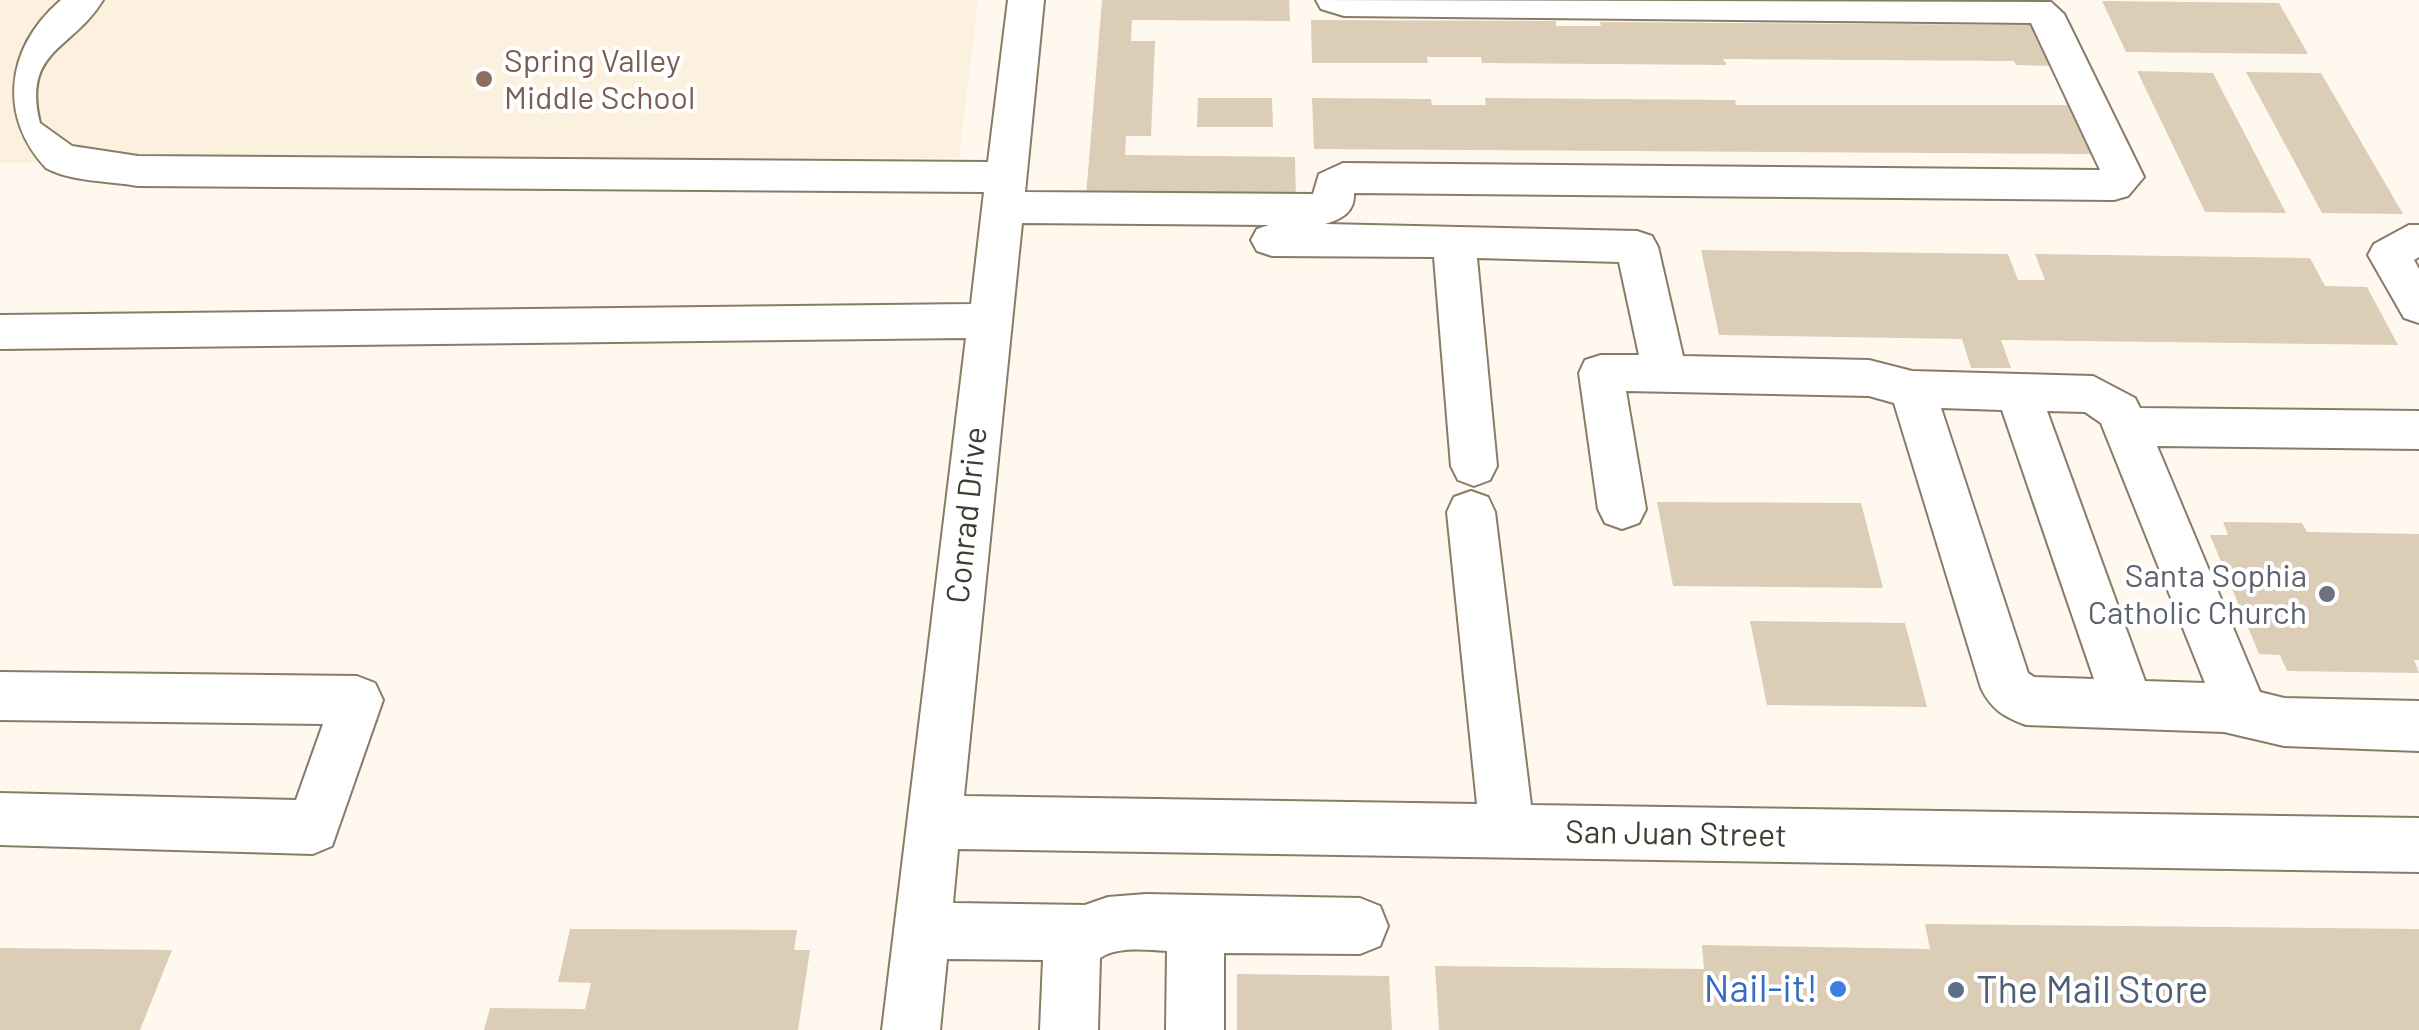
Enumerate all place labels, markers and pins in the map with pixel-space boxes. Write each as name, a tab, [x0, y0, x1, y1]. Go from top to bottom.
place label: Spring Valley Middle School	[504, 42, 695, 117]
marker: Spring Valley Middle School	[473, 68, 495, 90]
place label: Santa Sophia Catholic Church	[2088, 557, 2307, 632]
marker: Santa Sophia Catholic Church	[2316, 583, 2338, 605]
place label: Nail-it!	[1704, 966, 1818, 1012]
place label: The Mail Store	[1976, 967, 2208, 1013]
marker: Nail-it!	[1827, 978, 1849, 1000]
marker: The Mail Store	[1945, 979, 1967, 1001]

